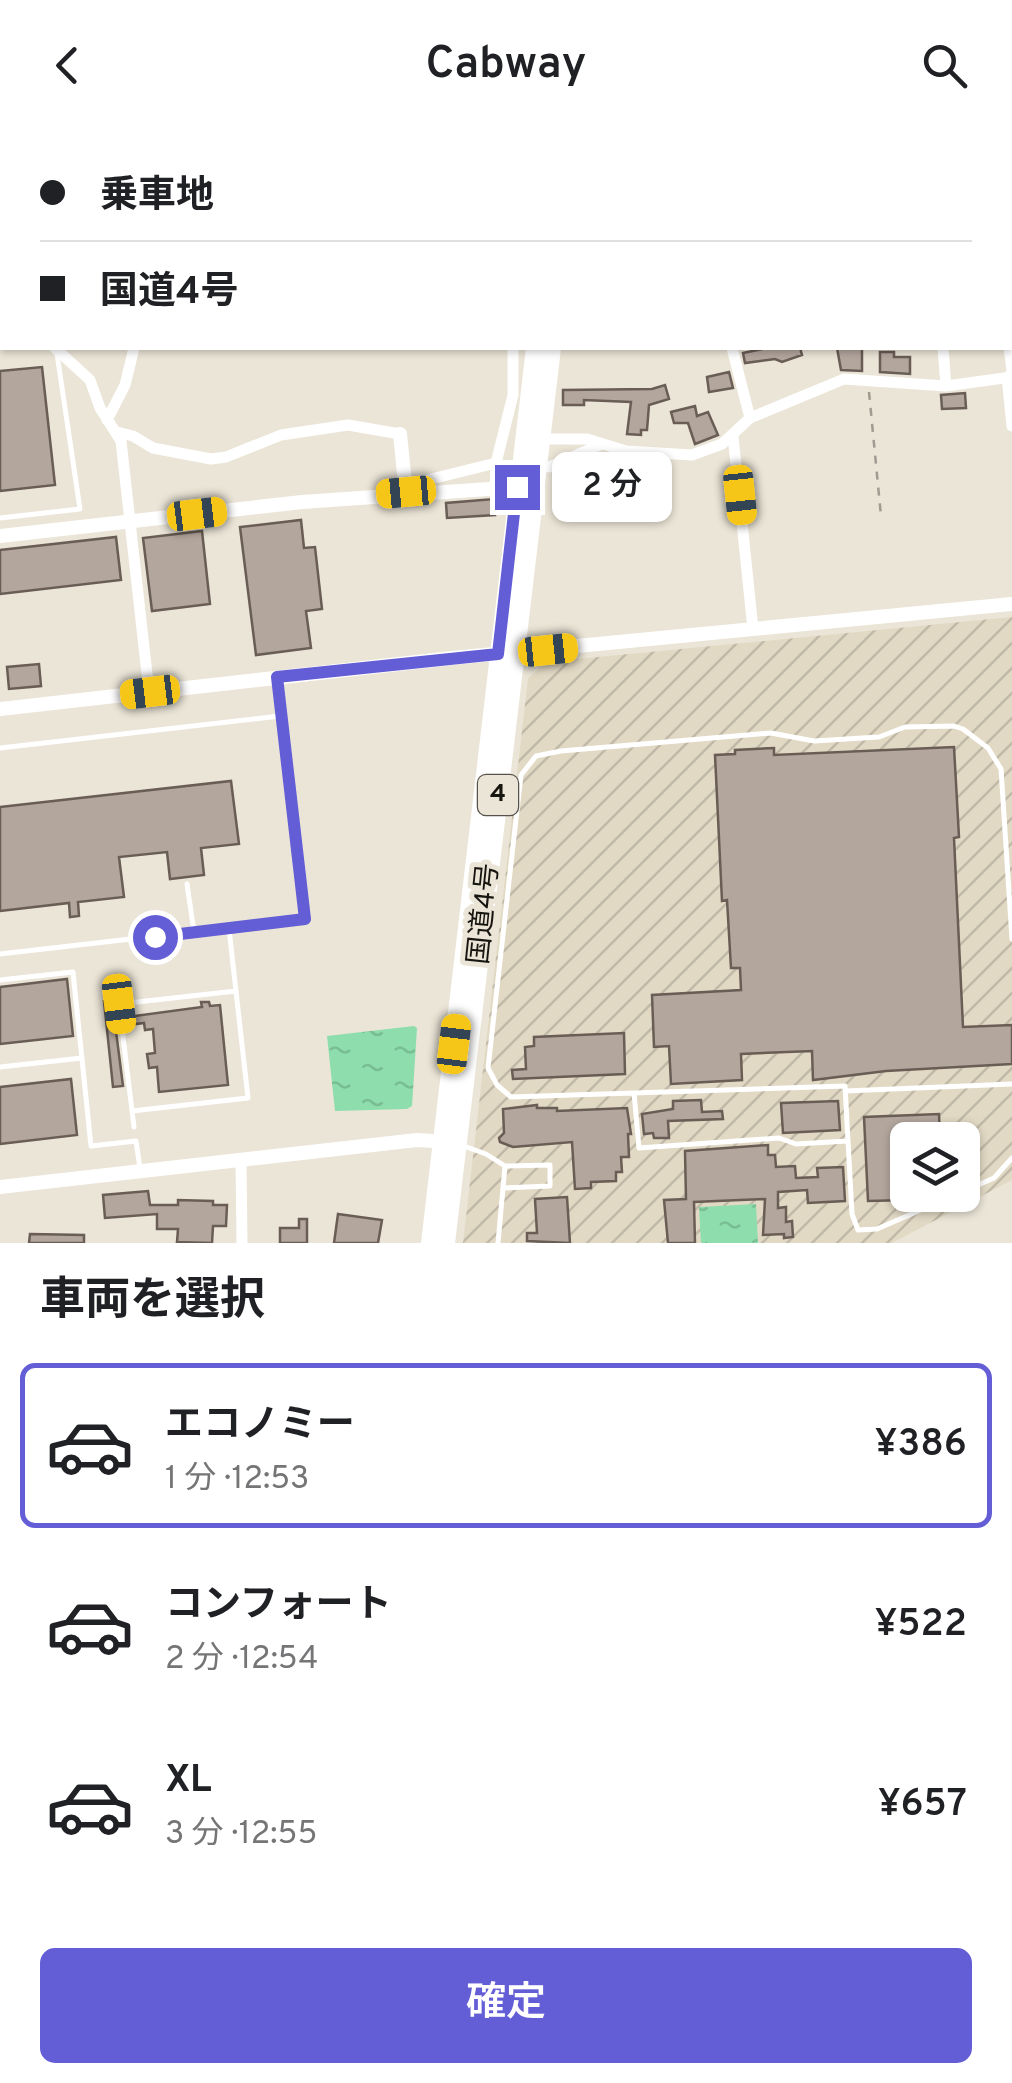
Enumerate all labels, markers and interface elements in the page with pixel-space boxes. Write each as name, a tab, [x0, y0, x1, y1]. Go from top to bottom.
text: Cabway	[426, 37, 586, 94]
icon: back	[40, 38, 95, 93]
icon: search	[917, 38, 972, 93]
text: 乗車地	[100, 173, 214, 222]
text: 国道4号	[100, 269, 238, 318]
callout: 2 分	[552, 452, 672, 522]
car	[722, 464, 758, 526]
route end	[495, 465, 540, 510]
text: 2 分	[582, 467, 642, 507]
car	[375, 474, 437, 510]
car	[165, 495, 229, 533]
car	[517, 632, 579, 668]
car	[118, 673, 182, 711]
road number: 4	[478, 775, 518, 815]
street label: 国道4号	[462, 862, 508, 966]
route start	[133, 915, 178, 960]
car	[100, 972, 138, 1036]
car	[435, 1012, 473, 1076]
map controls	[890, 1122, 980, 1212]
button: layers	[890, 1122, 980, 1212]
text: 車両を選択	[40, 1274, 265, 1331]
icon: car	[45, 1401, 135, 1491]
text: エコノミー	[165, 1402, 355, 1451]
text: ¥386	[875, 1421, 967, 1470]
text: 1 分 · 12:53	[165, 1460, 309, 1500]
icon: car	[45, 1581, 135, 1671]
text: コンフォート	[165, 1582, 392, 1631]
text: ¥522	[875, 1601, 967, 1650]
text: 2 分 · 12:54	[165, 1640, 318, 1680]
text: XL	[165, 1757, 212, 1806]
icon: car	[45, 1761, 135, 1851]
text: ¥657	[878, 1781, 967, 1830]
text: 3 分 · 12:55	[165, 1815, 317, 1855]
button: 確定	[40, 1948, 972, 2063]

